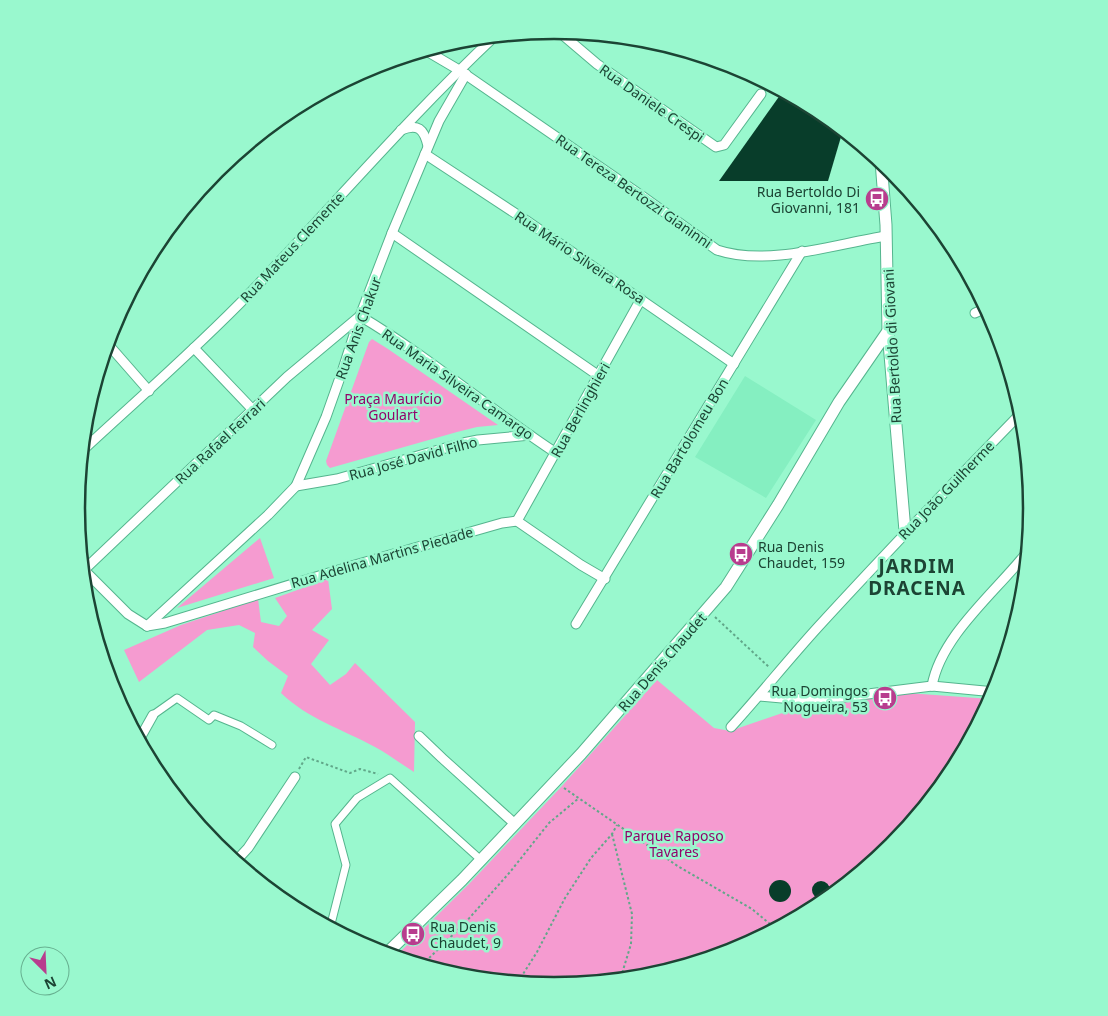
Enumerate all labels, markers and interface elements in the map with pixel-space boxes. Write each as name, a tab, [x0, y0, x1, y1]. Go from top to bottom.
street label: Rua Daniele Crespi	[596, 60, 708, 146]
street label: Rua Tereza Bertozzi Gianinni	[552, 130, 716, 252]
place label: Rua Bertoldo Di Giovanni, 181	[757, 182, 860, 217]
bus stop icon: Rua Bertoldo Di Giovanni, 181	[864, 186, 890, 212]
street label: Rua Mateus Clemente	[236, 188, 348, 306]
street label: Rua Mário Silveira Rosa	[511, 206, 649, 308]
street label: Rua Bertoldo di Giovani	[878, 268, 906, 424]
street label: Rua Anis Chakur	[331, 274, 385, 382]
street label: Rua Maria Silveira Camargo	[378, 324, 538, 444]
street label: Rua Berlinghieri	[546, 359, 614, 461]
street label: Rua Bartolomeu Bon	[646, 375, 732, 501]
park label: Praça Maurício Goulart	[344, 389, 442, 424]
street label: Rua Rafael Ferrari	[171, 394, 269, 488]
street label: Rua José David Filho	[347, 432, 479, 484]
street label: Rua João Guilherme	[894, 436, 998, 544]
street label: Rua Adelina Martins Piedade	[289, 522, 475, 592]
place label: Rua Denis Chaudet, 159	[758, 537, 845, 572]
bus stop icon: Rua Denis Chaudet, 159	[728, 541, 754, 567]
district label: JARDIM DRACENA	[868, 553, 966, 601]
street label: Rua Denis Chaudet	[614, 609, 710, 715]
place label: Rua Domingos Nogueira, 53	[771, 681, 868, 716]
bus stop icon: Rua Domingos Nogueira, 53	[872, 685, 898, 711]
park label: Parque Raposo Tavares	[624, 826, 724, 861]
place label: Rua Denis Chaudet, 9	[430, 917, 501, 952]
bus stop icon: Rua Denis Chaudet, 9	[400, 921, 426, 947]
north arrow	[20, 946, 70, 996]
text: N	[41, 972, 60, 994]

